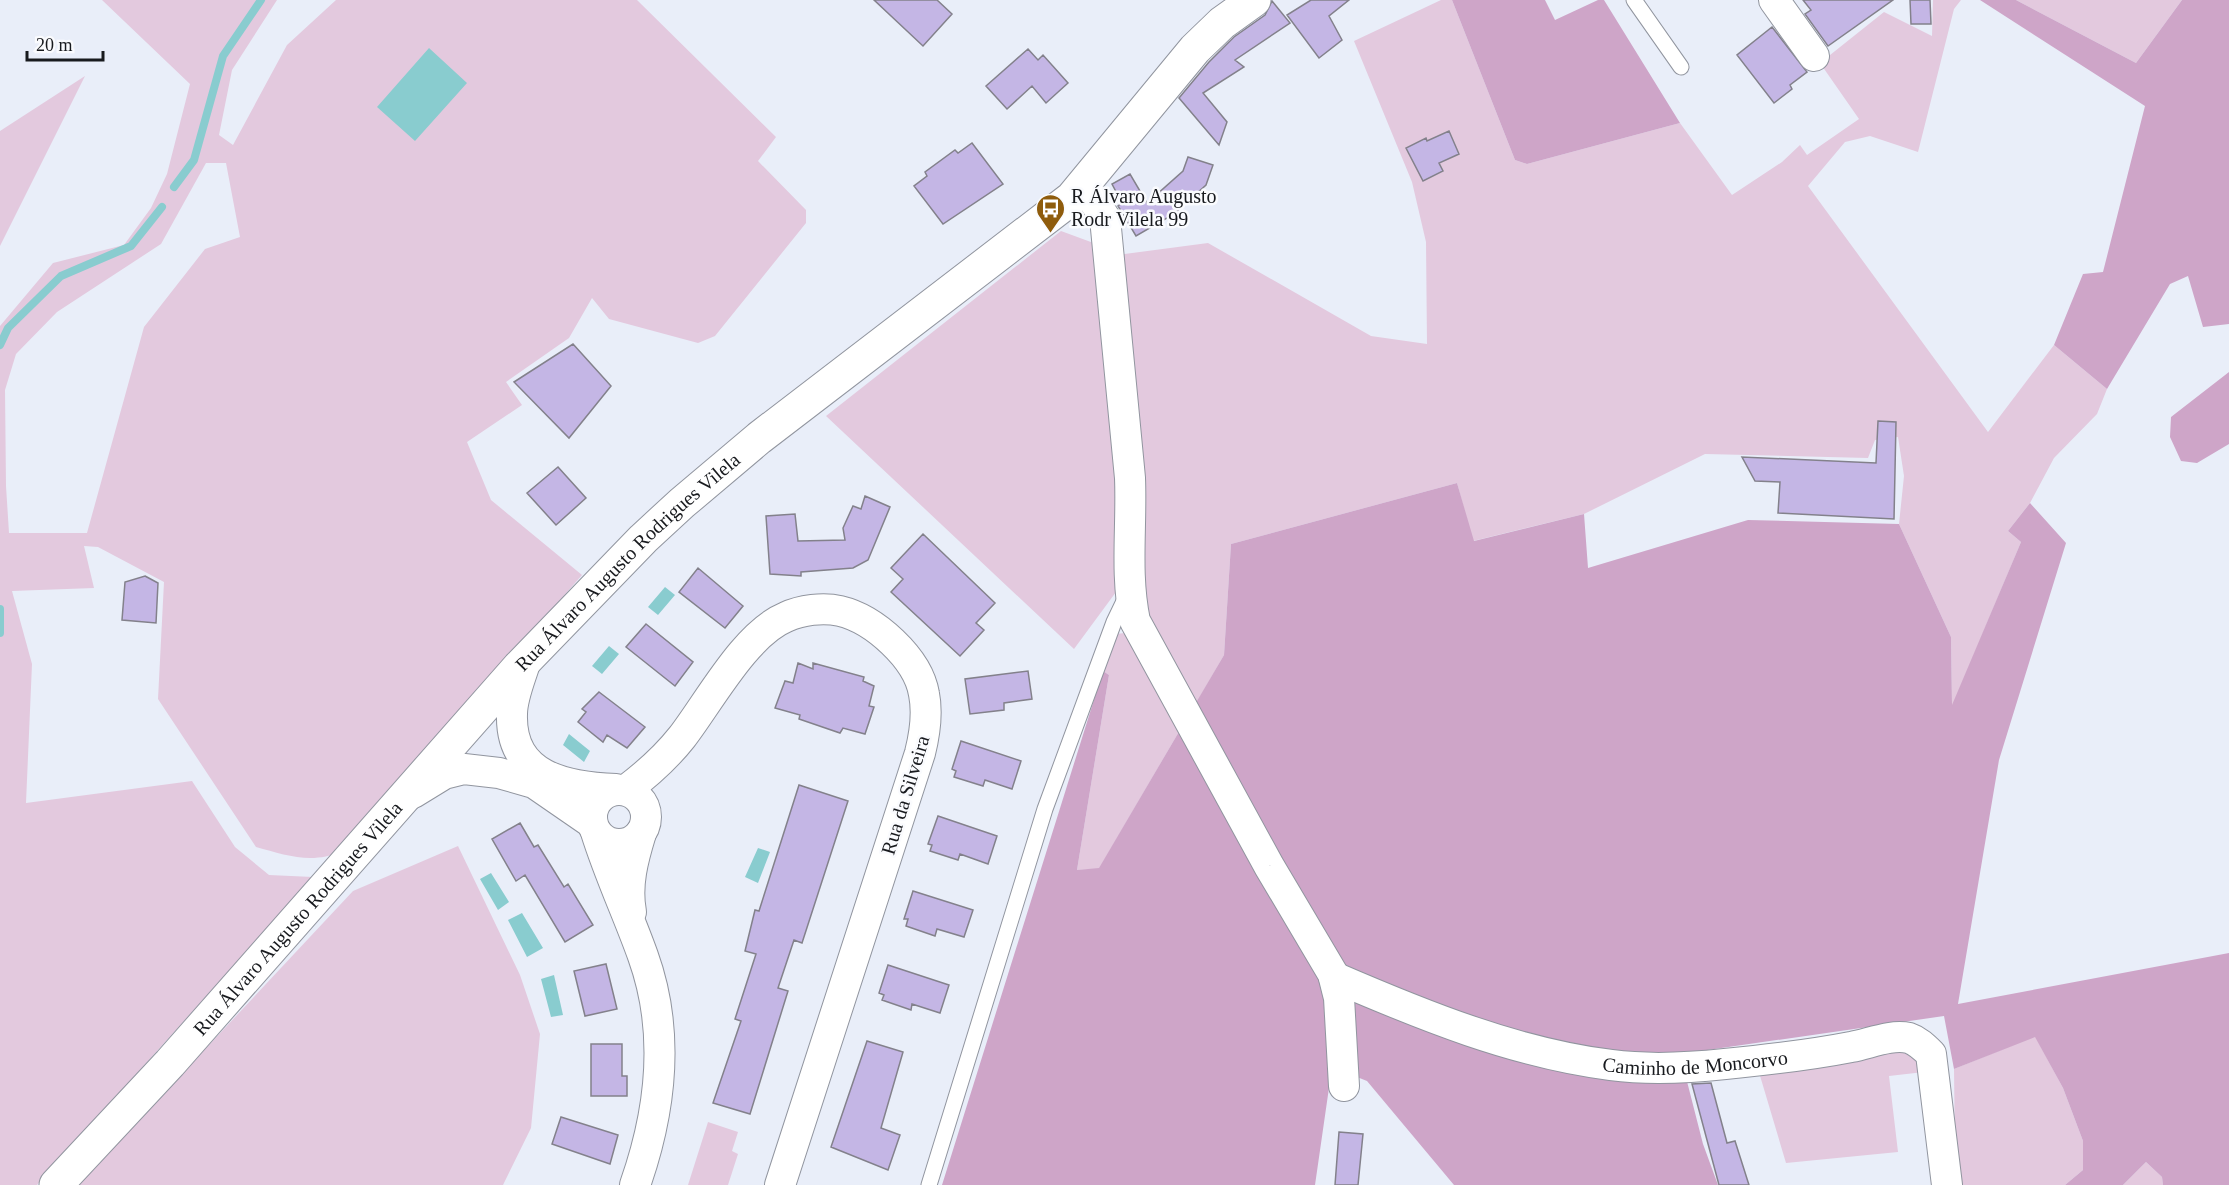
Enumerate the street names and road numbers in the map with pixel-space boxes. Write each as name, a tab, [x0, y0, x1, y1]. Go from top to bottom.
street label: Rua Álvaro Augusto Rodrigues Vilela	[510, 448, 744, 675]
street label: Rua da Silveira	[876, 733, 934, 857]
street label: Rua Álvaro Augusto Rodrigues Vilela	[189, 797, 407, 1040]
street label: Caminho de Moncorvo	[1601, 1046, 1789, 1079]

